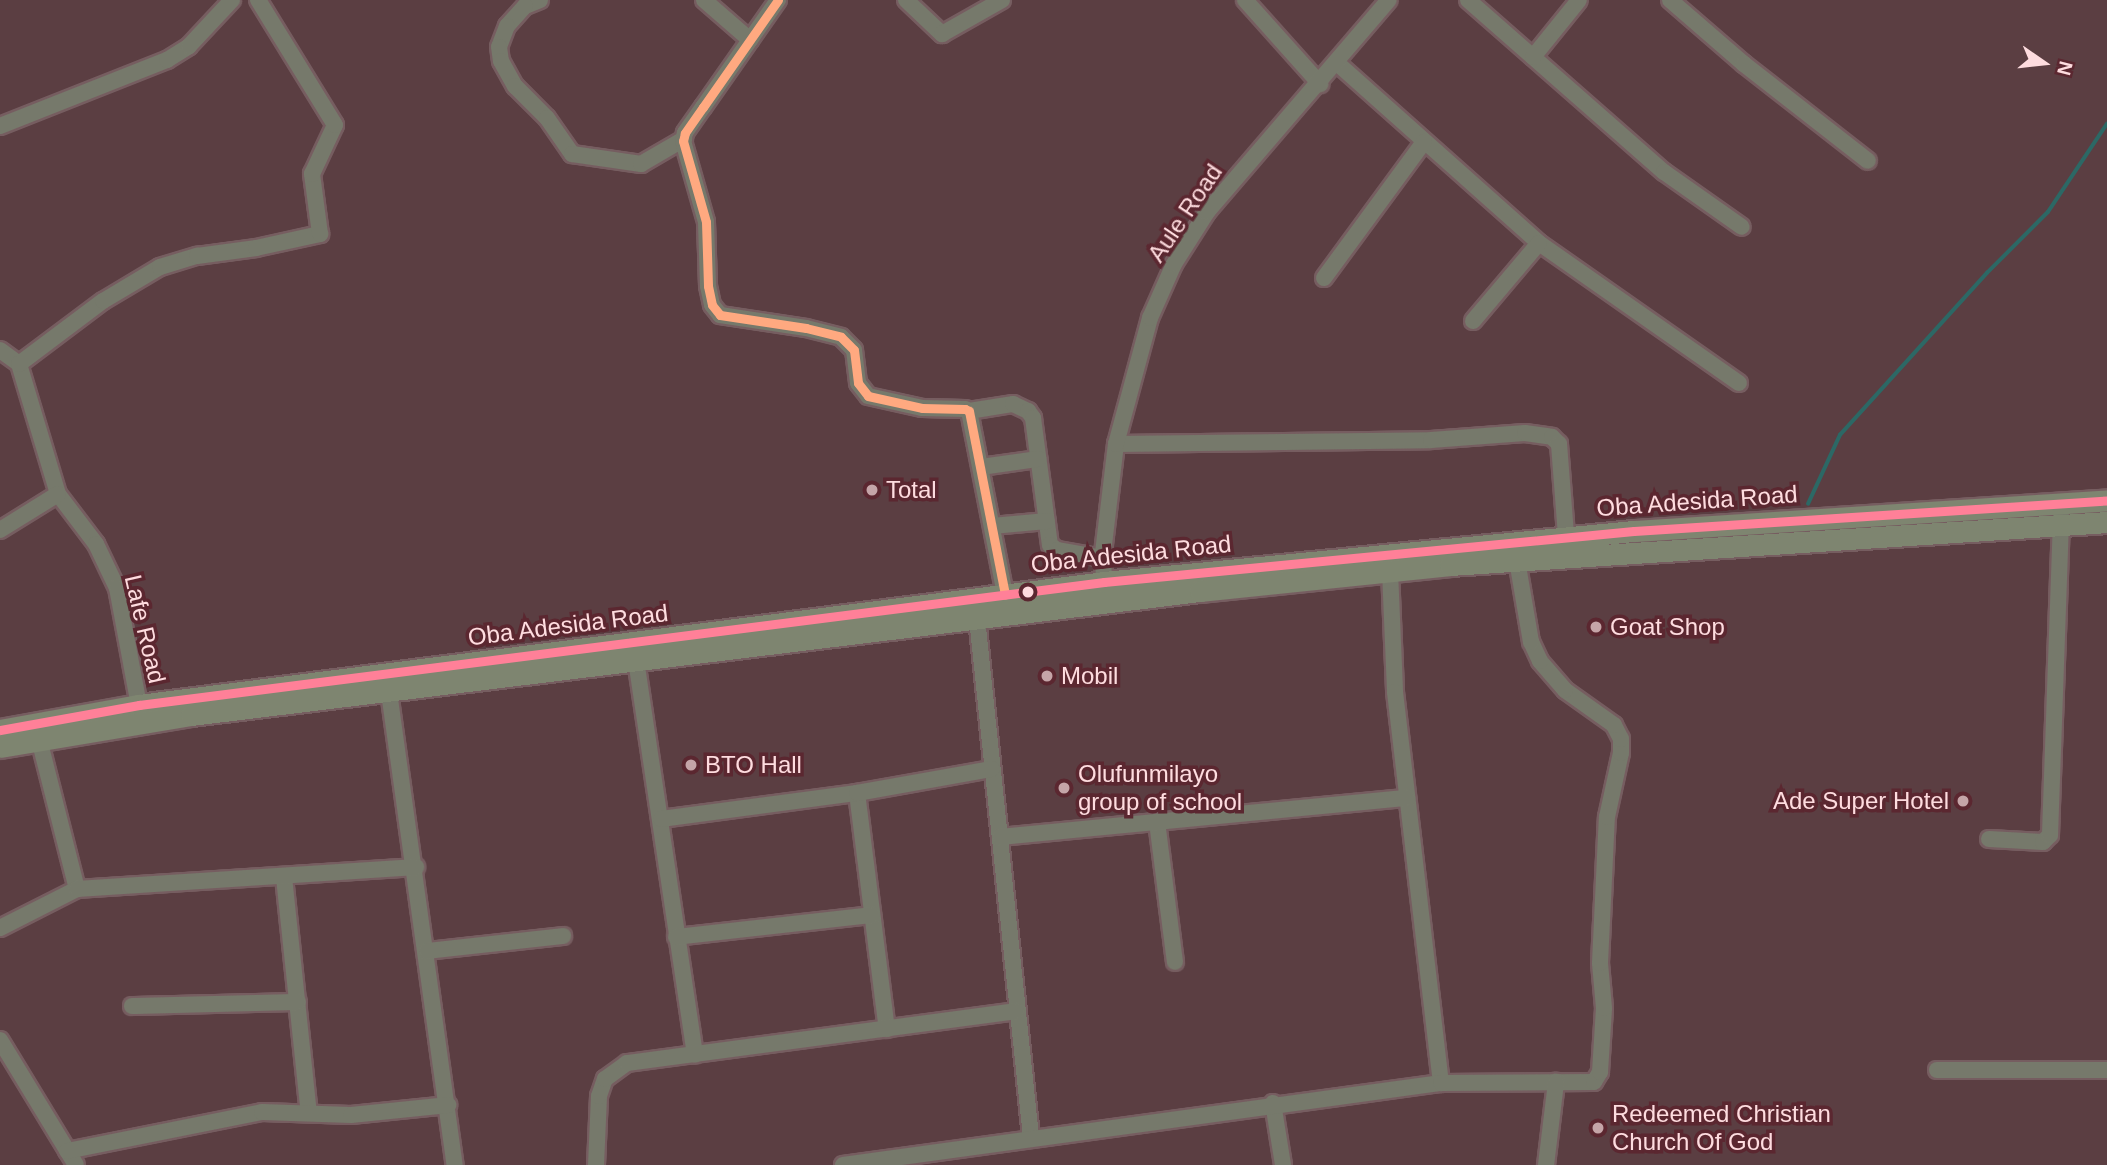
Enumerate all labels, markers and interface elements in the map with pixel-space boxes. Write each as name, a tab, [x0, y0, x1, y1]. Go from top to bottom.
north arrow	[2009, 28, 2079, 98]
text: N	[2053, 59, 2077, 77]
street label: Aule Road	[1142, 158, 1228, 268]
place label: Total	[886, 476, 937, 504]
street label: Oba Adesida Road	[1595, 480, 1799, 522]
marker: Total	[864, 482, 880, 498]
street label: Oba Adesida Road	[1029, 529, 1233, 579]
street label: Lafe Road	[119, 572, 171, 686]
unlabelled marker	[1021, 585, 1035, 599]
street label: Oba Adesida Road	[466, 598, 670, 652]
place label: Goat Shop	[1610, 613, 1725, 641]
marker: Goat Shop	[1588, 619, 1604, 635]
place label: Mobil	[1061, 662, 1118, 690]
marker: Mobil	[1039, 668, 1055, 684]
place label: BTO Hall	[705, 751, 802, 779]
marker: BTO Hall	[683, 757, 699, 773]
place label: Olufunmilayo group of school	[1078, 760, 1242, 816]
marker: Olufunmilayo group of school	[1056, 780, 1072, 796]
place label: Ade Super Hotel	[1773, 787, 1949, 815]
marker: Ade Super Hotel	[1955, 793, 1971, 809]
place label: Redeemed Christian Church Of God	[1612, 1100, 1831, 1156]
marker: Redeemed Christian Church Of God	[1590, 1120, 1606, 1136]

